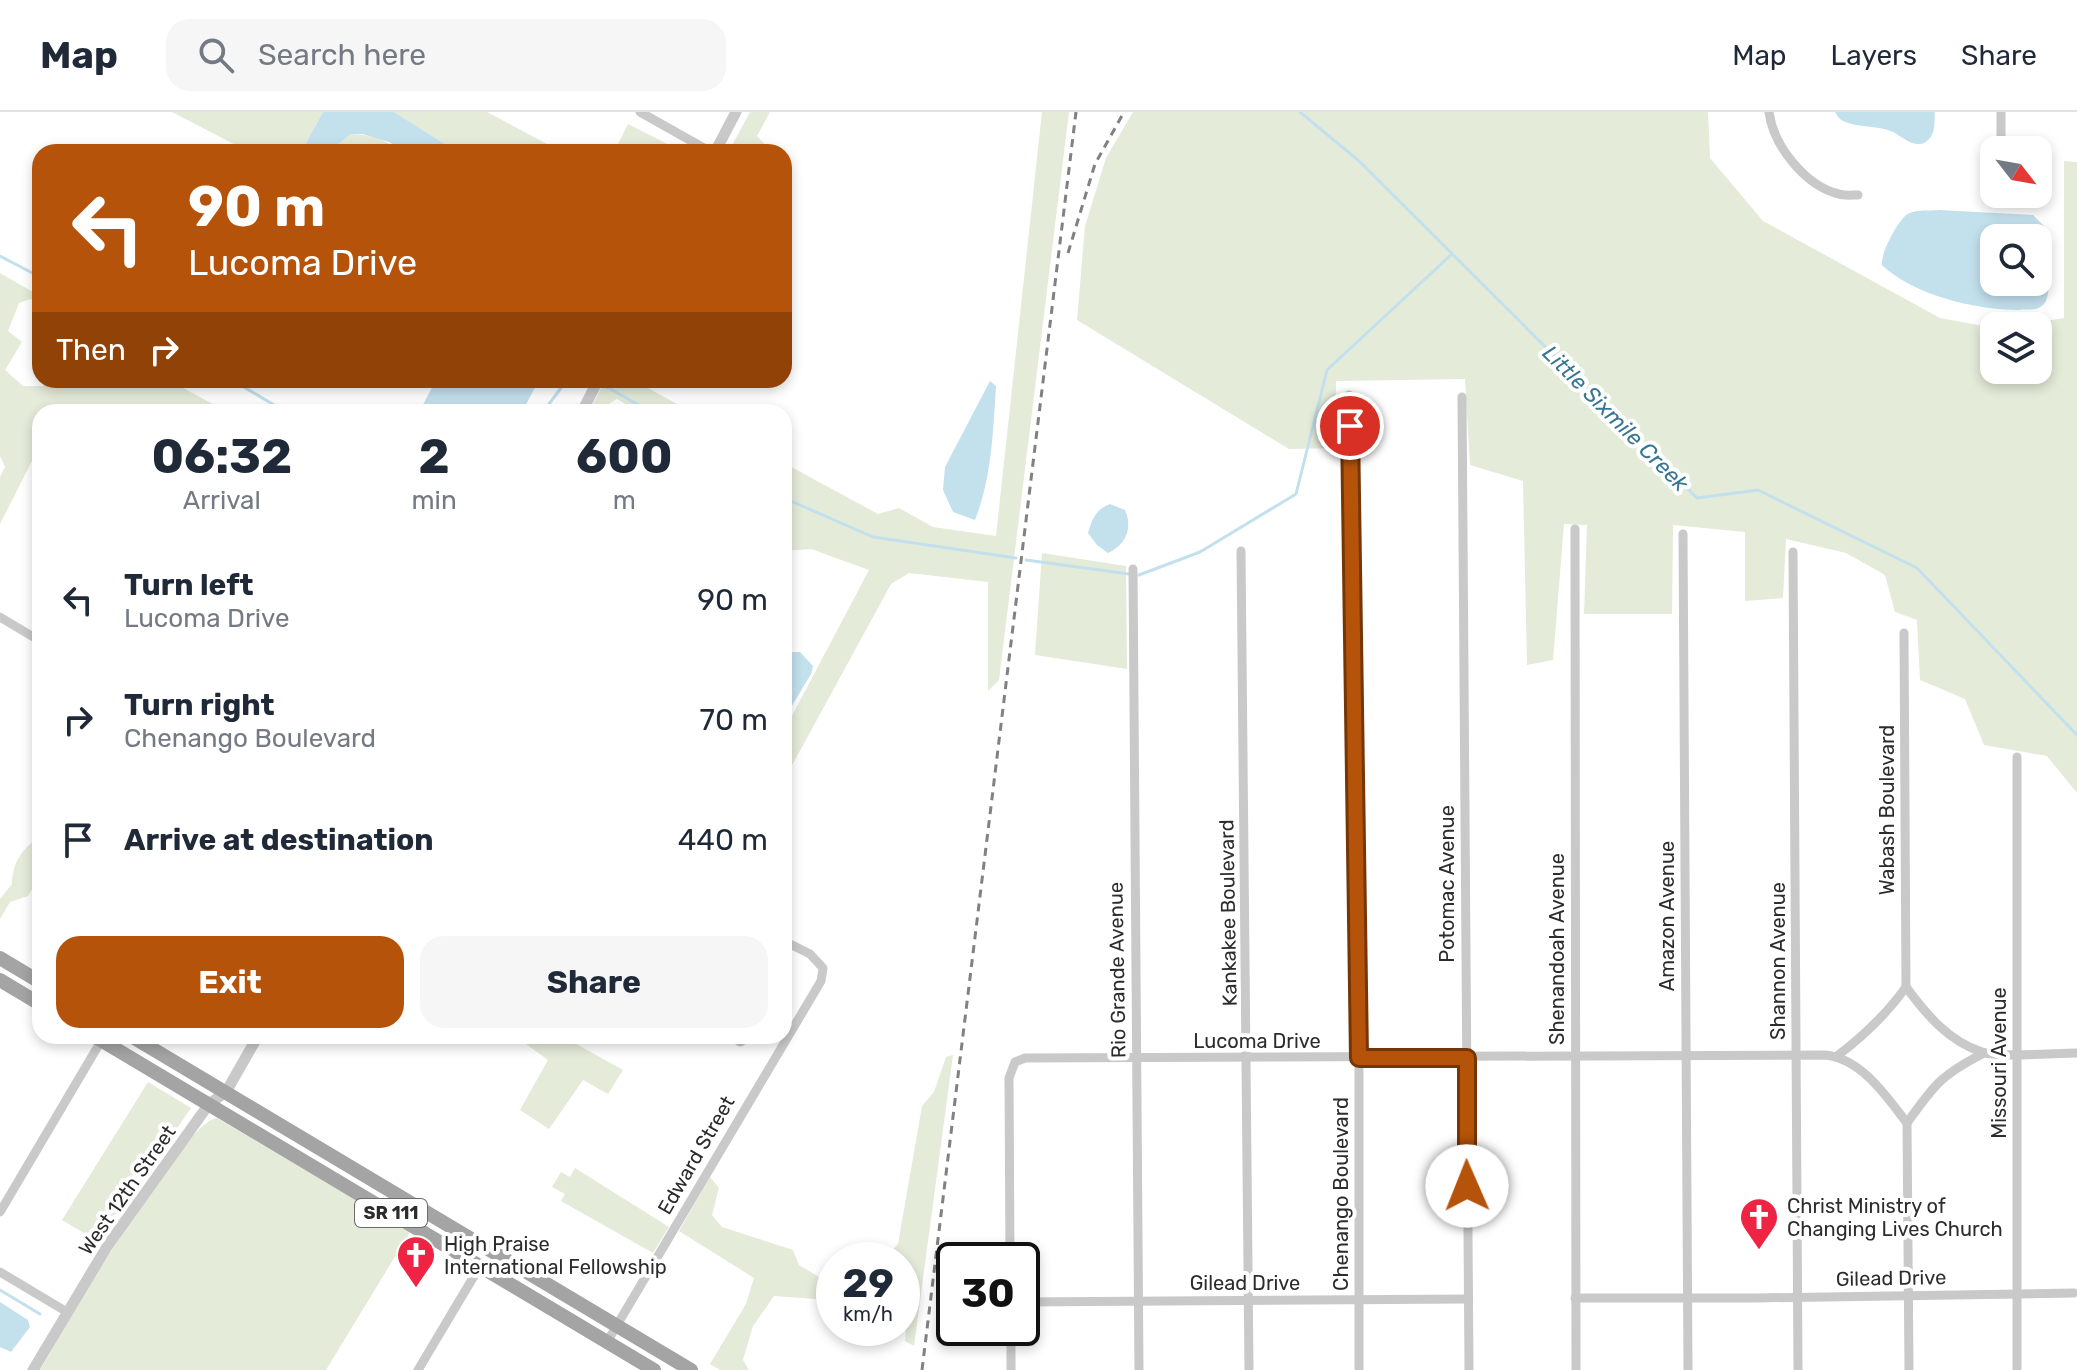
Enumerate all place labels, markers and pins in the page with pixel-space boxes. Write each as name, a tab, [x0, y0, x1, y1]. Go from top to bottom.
pin	[1316, 392, 1384, 460]
place label: Christ Ministry of Changing Lives Church	[1787, 1194, 2003, 1241]
church icon: Christ Ministry of Changing Lives Church	[1738, 1196, 1780, 1251]
place label: High Praise International Fellowship	[444, 1232, 667, 1279]
church icon: High Praise International Fellowship	[395, 1234, 437, 1289]

